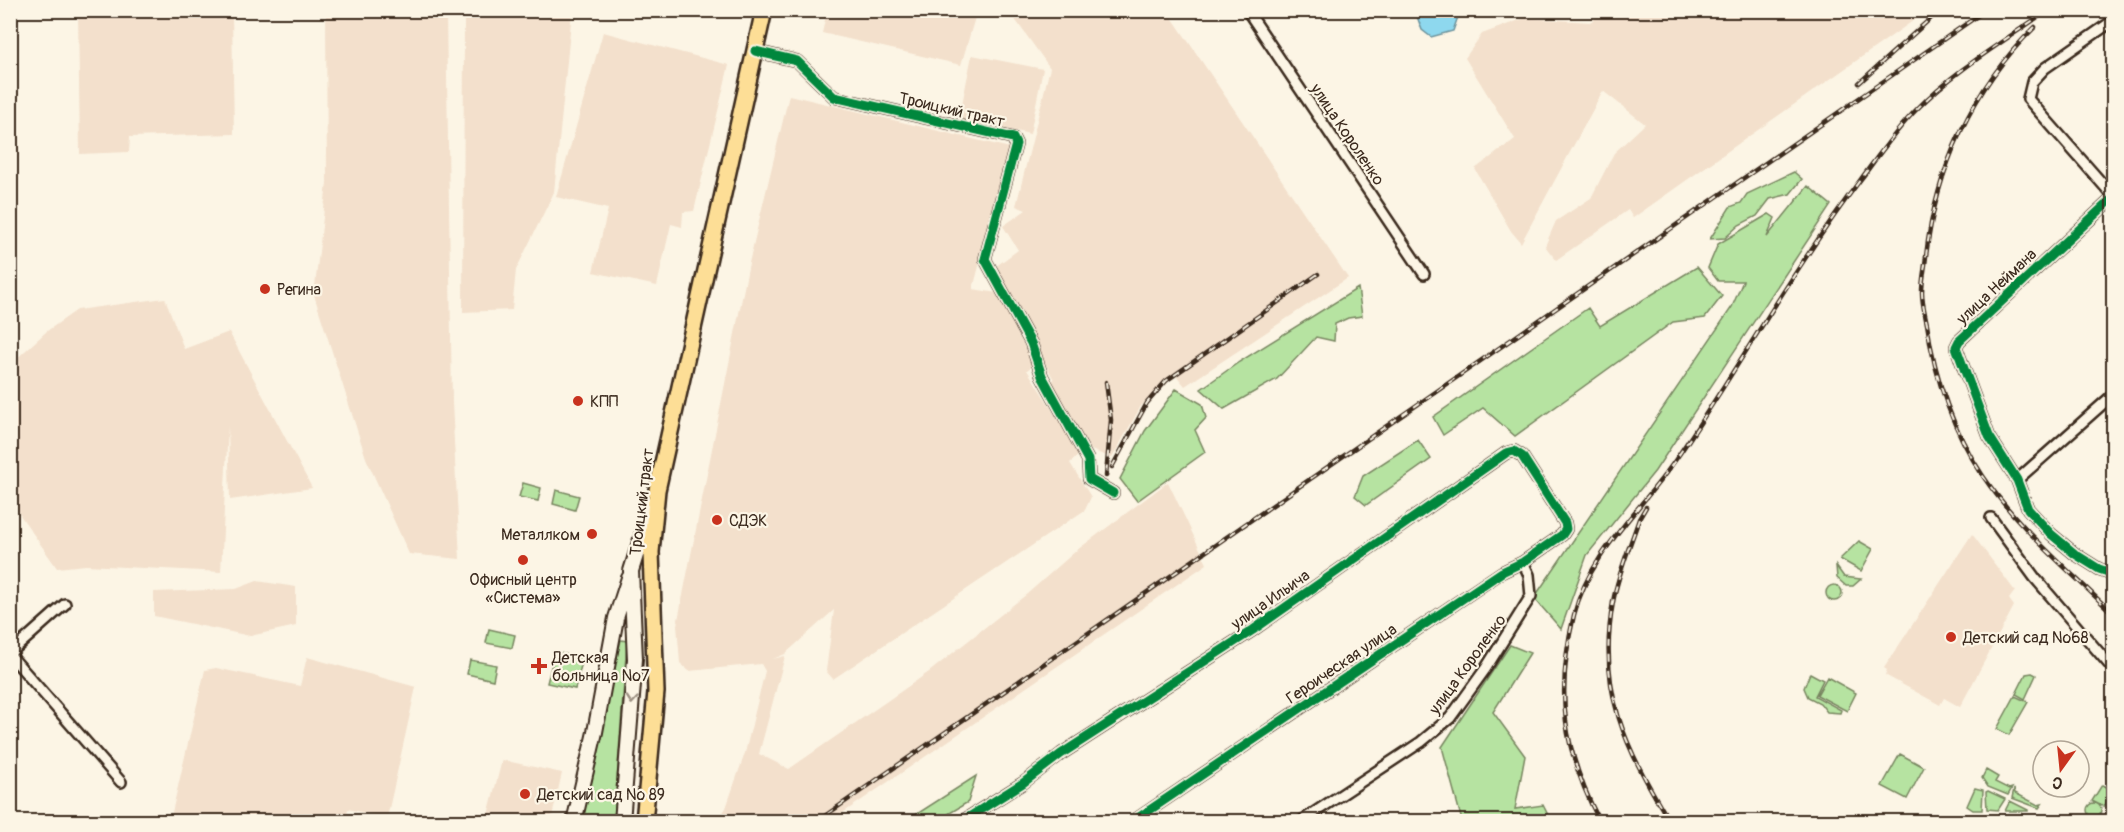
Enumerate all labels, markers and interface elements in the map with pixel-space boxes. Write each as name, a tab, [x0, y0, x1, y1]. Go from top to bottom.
street label: улица Короленко	[1305, 79, 1389, 190]
street label: Троицкий тракт	[897, 88, 1007, 132]
street label: улица Неймана	[1952, 244, 2041, 330]
place label: Регина	[277, 280, 321, 300]
marker: Регина	[258, 282, 272, 296]
place label: КПП	[590, 392, 619, 412]
marker: КПП	[571, 394, 585, 408]
street label: Троицкий тракт	[625, 447, 658, 557]
place label: СДЭК	[729, 511, 767, 531]
marker: СДЭК	[710, 513, 724, 527]
place label: Металлком	[501, 525, 580, 545]
marker: Металлком	[585, 527, 599, 541]
marker: Офисный центр «Система»	[516, 553, 530, 567]
street label: улица Ильича	[1227, 565, 1314, 635]
place label: Офисный центр «Система»	[469, 570, 577, 608]
street label: улица Короленко	[1424, 610, 1511, 719]
street label: Героическая улица	[1282, 619, 1401, 708]
place label: Детский сад №68	[1962, 628, 2089, 648]
marker: Детский сад №68	[1944, 630, 1958, 644]
place label: Детская больница №7	[551, 648, 650, 686]
marker: Детская больница №7	[530, 657, 548, 675]
one-way arrow	[626, 696, 639, 705]
north arrow	[2031, 739, 2091, 799]
text: С	[2050, 772, 2065, 793]
place label: Детский сад № 89	[536, 785, 665, 805]
marker: Детский сад № 89	[518, 787, 532, 801]

